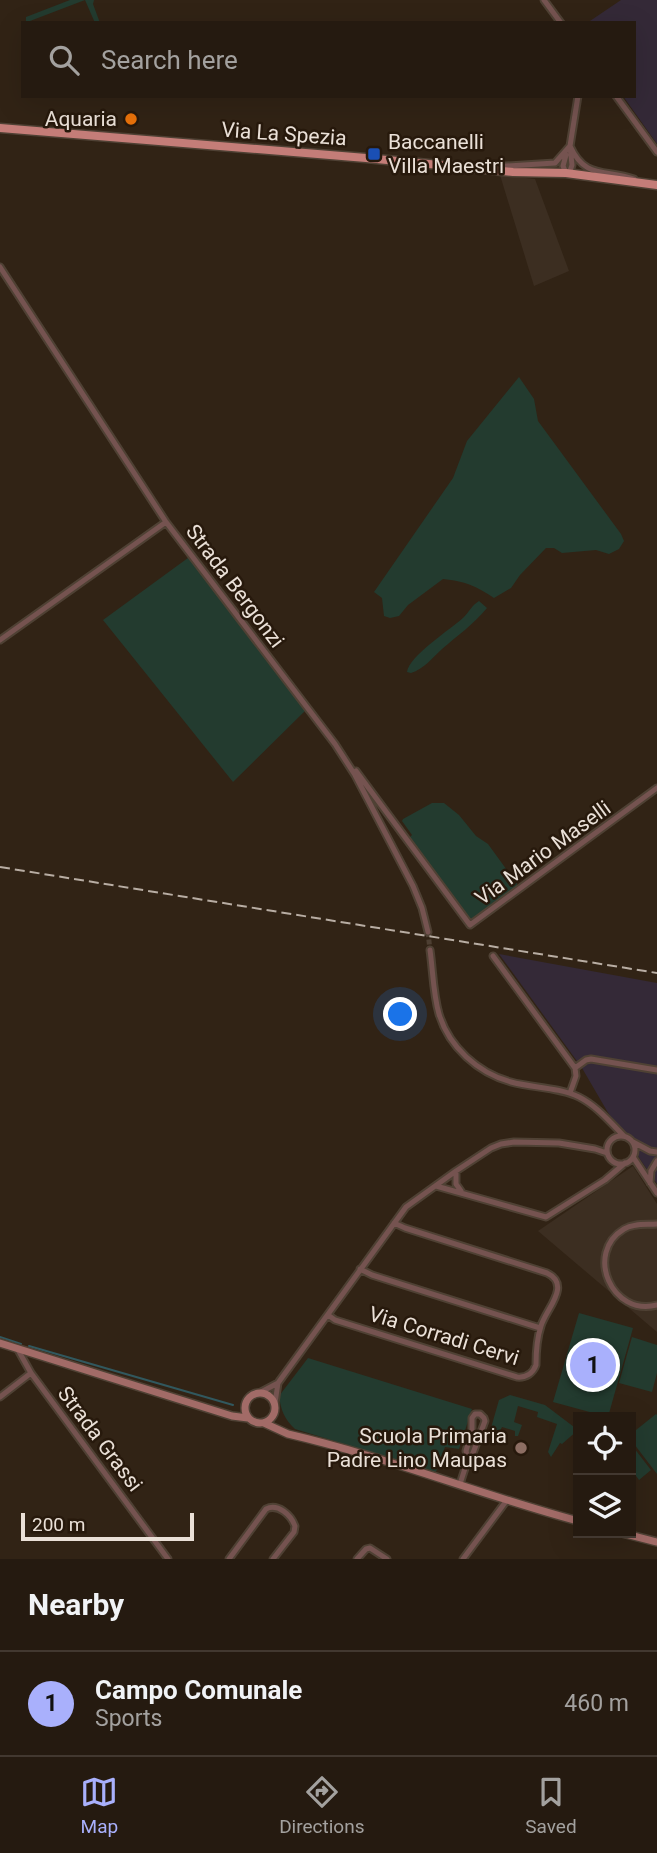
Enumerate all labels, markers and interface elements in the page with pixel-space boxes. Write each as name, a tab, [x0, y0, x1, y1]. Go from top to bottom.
search box	[21, 21, 636, 98]
icon: search	[45, 41, 83, 79]
text: Search here	[101, 45, 238, 75]
place label: Aquaria	[45, 107, 117, 131]
marker: Aquaria	[123, 111, 139, 127]
street label: Via La Spezia	[221, 118, 347, 150]
place label: Baccanelli Villa Maestri	[388, 130, 504, 178]
marker: Baccanelli Villa Maestri	[366, 146, 382, 162]
street label: Strada Bergonzi	[181, 520, 289, 652]
street label: Via Mario Maselli	[471, 796, 615, 910]
your location	[383, 997, 417, 1031]
street label: Via Corradi Cervi	[366, 1302, 522, 1370]
pin: 1	[570, 1339, 616, 1391]
street label: Strada Grassi	[53, 1382, 147, 1496]
map controls	[573, 1412, 636, 1538]
button: locate	[573, 1412, 636, 1475]
place label: Scuola Primaria Padre Lino Maupas	[327, 1424, 507, 1472]
marker: Scuola Primaria Padre Lino Maupas	[513, 1440, 529, 1456]
button: layers	[573, 1475, 636, 1538]
scale bar	[21, 1510, 194, 1542]
text: 200 m	[32, 1513, 85, 1536]
text: Nearby	[28, 1587, 124, 1622]
text: Campo Comunale	[95, 1675, 302, 1705]
text: 1	[44, 1690, 58, 1717]
text: 460 m	[564, 1690, 629, 1717]
text: Sports	[95, 1705, 162, 1732]
tab: Map	[80, 1773, 118, 1838]
tab: Directions	[279, 1773, 364, 1838]
tab: Saved	[525, 1773, 577, 1838]

